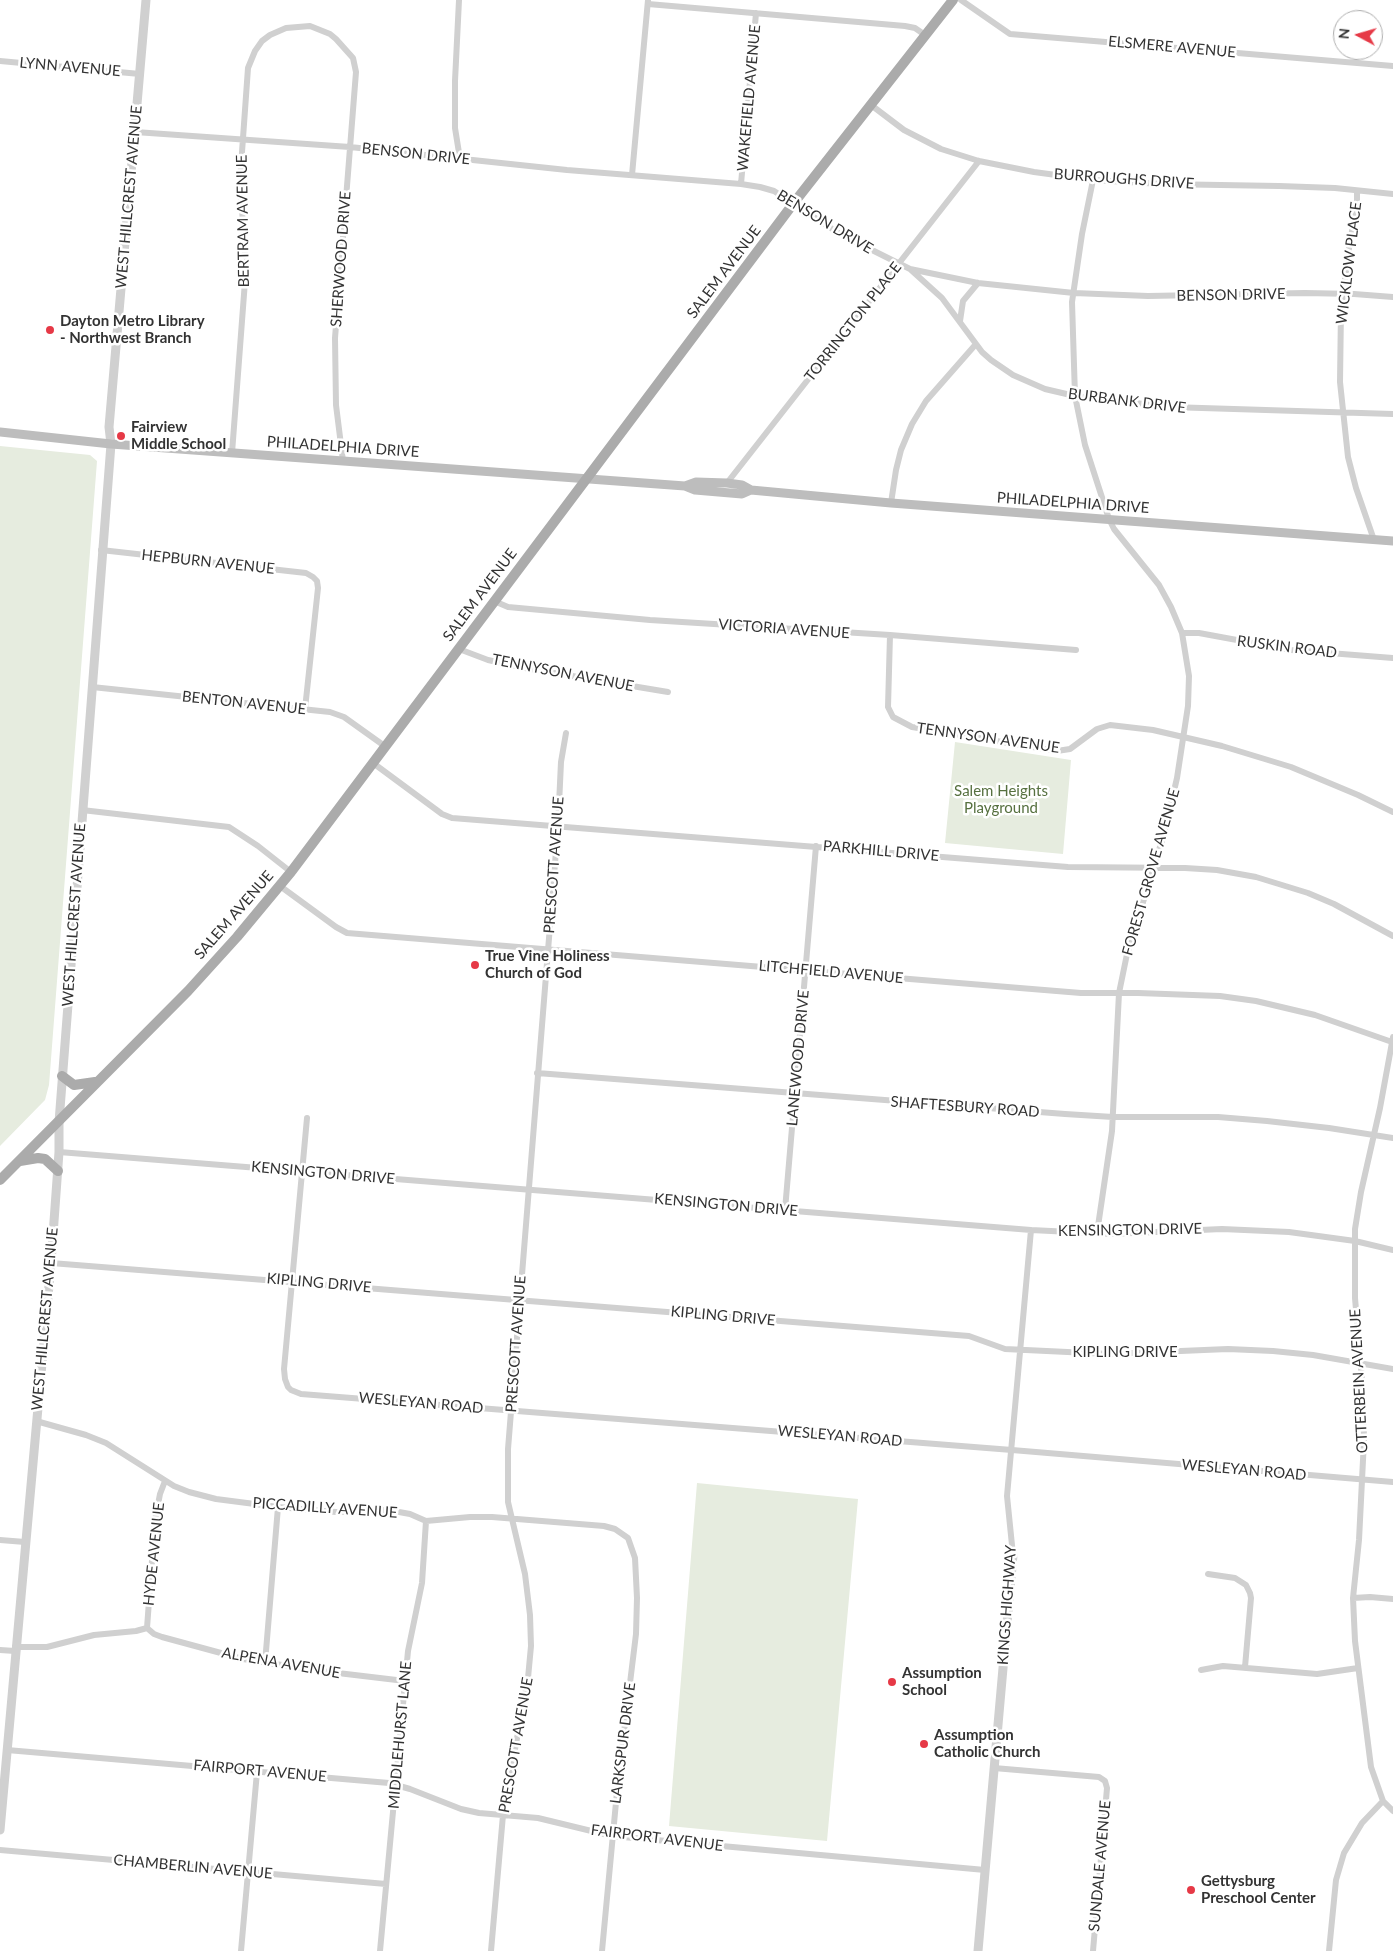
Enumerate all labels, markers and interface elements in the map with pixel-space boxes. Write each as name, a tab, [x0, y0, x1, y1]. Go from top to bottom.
north arrow	[1333, 10, 1383, 60]
street label: WAKEFIELD AVENUE	[734, 24, 764, 172]
text: N	[1335, 27, 1353, 40]
street label: ELSMERE AVENUE	[1107, 32, 1237, 62]
street label: LYNN AVENUE	[19, 54, 121, 80]
street label: WEST HILLCREST AVENUE	[112, 105, 146, 289]
street label: BENSON DRIVE	[361, 139, 471, 169]
street label: BERTRAM AVENUE	[233, 154, 253, 288]
street label: BURROUGHS DRIVE	[1053, 165, 1195, 193]
street label: BENSON DRIVE	[774, 186, 876, 258]
street label: SHERWOOD DRIVE	[327, 191, 355, 327]
street label: WICKLOW PLACE	[1333, 201, 1365, 325]
street label: SALEM AVENUE	[683, 222, 765, 322]
street label: TORRINGTON PLACE	[801, 259, 905, 385]
street label: BENSON DRIVE	[1176, 285, 1286, 305]
place label: Dayton Metro Library - Northwest Branch	[60, 312, 205, 347]
marker: Dayton Metro Library - Northwest Branch	[44, 324, 56, 336]
street label: BURBANK DRIVE	[1067, 385, 1187, 417]
place label: Fairview Middle School	[131, 418, 226, 453]
marker: Fairview Middle School	[115, 430, 127, 442]
street label: PHILADELPHIA DRIVE	[266, 433, 420, 461]
street label: PHILADELPHIA DRIVE	[996, 489, 1150, 517]
street label: SALEM AVENUE	[439, 545, 521, 645]
street label: HEPBURN AVENUE	[140, 546, 276, 578]
street label: VICTORIA AVENUE	[718, 615, 850, 643]
street label: RUSKIN ROAD	[1236, 632, 1338, 662]
street label: TENNYSON AVENUE	[491, 650, 635, 696]
street label: BENTON AVENUE	[181, 688, 307, 718]
street label: TENNYSON AVENUE	[915, 719, 1061, 757]
park label: Salem Heights Playground	[954, 782, 1048, 817]
street label: FOREST GROVE AVENUE	[1118, 786, 1184, 958]
street label: PRESCOTT AVENUE	[540, 796, 568, 934]
street label: WEST HILLCREST AVENUE	[59, 823, 89, 1007]
street label: PARKHILL DRIVE	[822, 837, 940, 865]
street label: SALEM AVENUE	[191, 867, 277, 963]
place label: True Vine Holiness Church of God	[485, 947, 610, 982]
street label: LITCHFIELD AVENUE	[758, 957, 904, 987]
marker: True Vine Holiness Church of God	[469, 959, 481, 971]
street label: LANEWOOD DRIVE	[783, 989, 813, 1127]
street label: SHAFTESBURY ROAD	[890, 1093, 1040, 1121]
street label: KENSINGTON DRIVE	[250, 1158, 396, 1188]
street label: KENSINGTON DRIVE	[653, 1190, 799, 1220]
street label: KENSINGTON DRIVE	[1058, 1220, 1202, 1240]
street label: WEST HILLCREST AVENUE	[28, 1227, 62, 1411]
street label: KIPLING DRIVE	[266, 1269, 372, 1297]
street label: PRESCOTT AVENUE	[502, 1275, 530, 1413]
street label: KIPLING DRIVE	[670, 1302, 776, 1330]
street label: OTTERBEIN AVENUE	[1346, 1308, 1372, 1454]
street label: KIPLING DRIVE	[1072, 1343, 1178, 1361]
street label: WESLEYAN ROAD	[358, 1389, 484, 1417]
street label: WESLEYAN ROAD	[777, 1422, 903, 1450]
street label: WESLEYAN ROAD	[1181, 1456, 1307, 1484]
street label: PICCADILLY AVENUE	[252, 1494, 398, 1522]
street label: HYDE AVENUE	[140, 1501, 168, 1607]
street label: KINGS HIGHWAY	[994, 1545, 1020, 1665]
street label: ALPENA AVENUE	[220, 1644, 342, 1682]
street label: MIDDLEHURST LANE	[385, 1660, 415, 1810]
place label: Assumption School	[902, 1664, 982, 1699]
street label: PRESCOTT AVENUE	[495, 1676, 537, 1814]
marker: Assumption School	[886, 1676, 898, 1688]
street label: LARKSPUR DRIVE	[607, 1681, 639, 1805]
place label: Assumption Catholic Church	[934, 1726, 1040, 1761]
marker: Assumption Catholic Church	[918, 1738, 930, 1750]
street label: FAIRPORT AVENUE	[193, 1756, 327, 1786]
street label: SUNDALE AVENUE	[1085, 1800, 1115, 1932]
street label: FAIRPORT AVENUE	[590, 1821, 724, 1855]
street label: CHAMBERLIN AVENUE	[113, 1851, 273, 1883]
place label: Gettysburg Preschool Center	[1201, 1872, 1316, 1907]
marker: Gettysburg Preschool Center	[1185, 1884, 1197, 1896]

